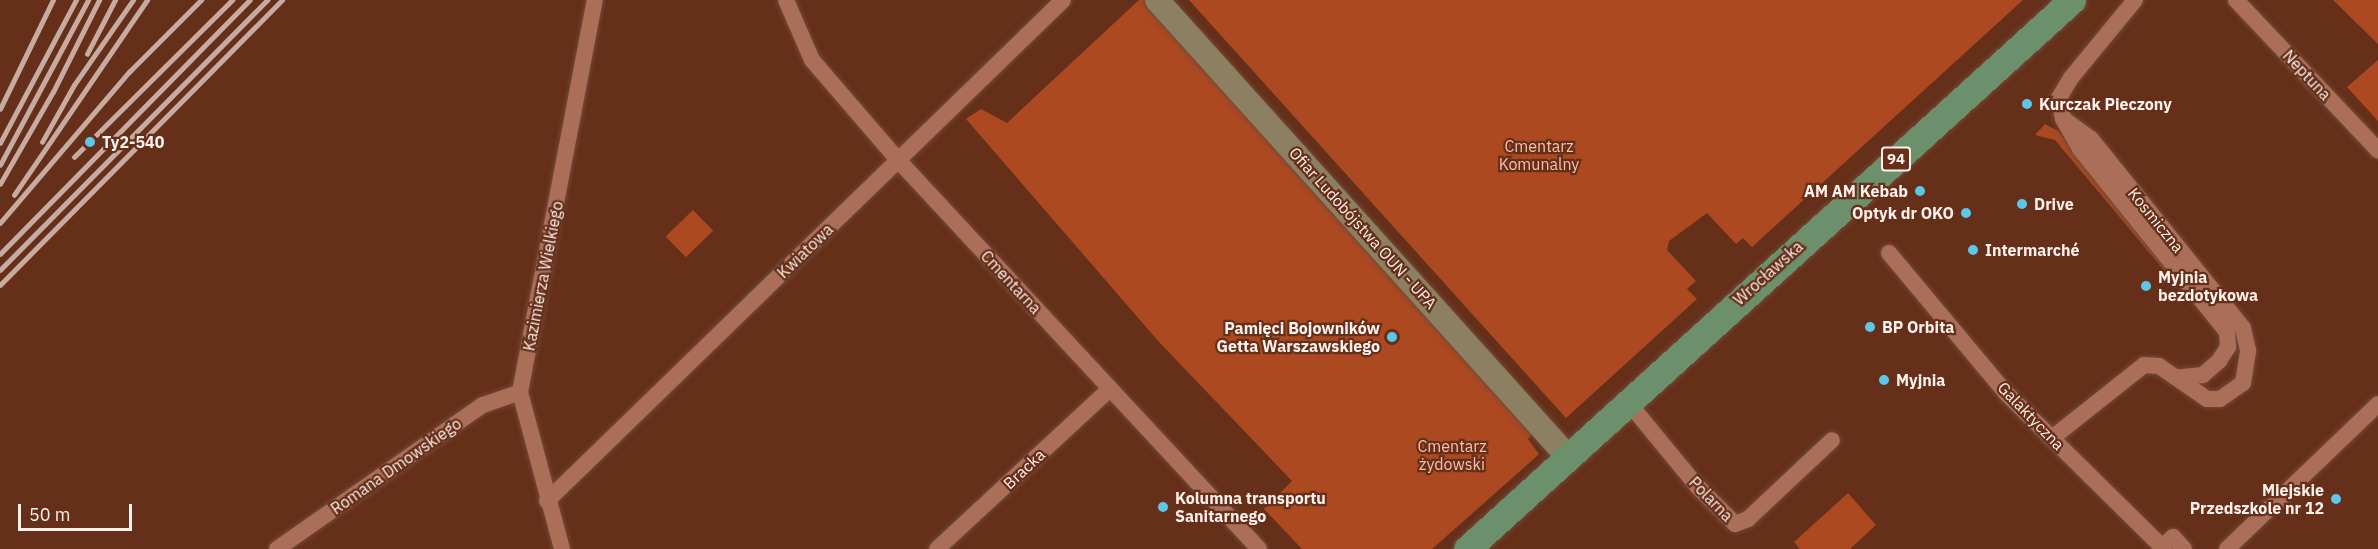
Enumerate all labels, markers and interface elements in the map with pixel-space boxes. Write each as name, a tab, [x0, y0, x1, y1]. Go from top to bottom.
street label: Neptuna	[2279, 46, 2335, 104]
place label: Kurczak Pieczony	[2039, 94, 2172, 114]
marker: Kurczak Pieczony	[2020, 97, 2034, 111]
place label: Ty2-540	[102, 132, 164, 152]
marker: Ty2-540	[83, 135, 97, 149]
park label: Cmentarz Komunalny	[1499, 136, 1579, 174]
street label: Ofiar Ludobójstwa OUN - UPA	[1285, 143, 1441, 313]
road number: 94	[1881, 147, 1911, 171]
place label: AM AM Kebab	[1804, 181, 1908, 201]
marker: AM AM Kebab	[1913, 184, 1927, 198]
street label: Kosmiczna	[2124, 184, 2188, 256]
place label: Drive	[2034, 194, 2074, 214]
marker: Drive	[2015, 197, 2029, 211]
street label: Kazimierza Wielkiego	[519, 199, 567, 353]
place label: Optyk dr OKO	[1852, 203, 1954, 223]
marker: Optyk dr OKO	[1959, 206, 1973, 220]
street label: Kwiatowa	[773, 220, 837, 282]
street label: Wrocławska	[1729, 237, 1807, 309]
place label: Intermarché	[1985, 240, 2080, 260]
marker: Intermarché	[1966, 243, 1980, 257]
street label: Cmentarna	[977, 246, 1045, 318]
place label: Myjnia bezdotykowa	[2158, 267, 2258, 305]
marker: Myjnia bezdotykowa	[2139, 279, 2153, 293]
place label: BP Orbita	[1882, 317, 1954, 337]
place label: Pamięci Bojowników Getta Warszawskiego	[1217, 318, 1380, 356]
marker: BP Orbita	[1863, 320, 1877, 334]
marker: Pamięci Bojowników Getta Warszawskiego	[1385, 330, 1399, 344]
place label: Myjnia	[1896, 370, 1945, 390]
marker: Myjnia	[1877, 373, 1891, 387]
street label: Galaktyczna	[1994, 378, 2068, 454]
street label: Romana Dmowskiego	[327, 414, 465, 518]
park label: Cmentarz żydowski	[1417, 436, 1487, 474]
street label: Bracka	[999, 445, 1049, 493]
street label: Polarna	[1685, 473, 1737, 525]
place label: Miejskie Przedszkole nr 12	[2190, 480, 2324, 518]
place label: Kolumna transportu Sanitarnego	[1175, 488, 1326, 526]
scale bar	[21, 492, 135, 530]
marker: Miejskie Przedszkole nr 12	[2329, 492, 2343, 506]
marker: Kolumna transportu Sanitarnego	[1156, 500, 1170, 514]
text: 50 m	[29, 503, 71, 526]

